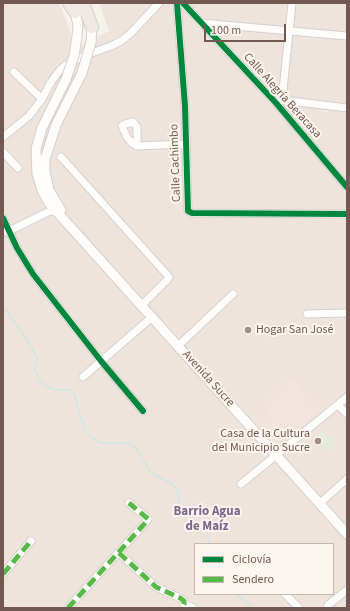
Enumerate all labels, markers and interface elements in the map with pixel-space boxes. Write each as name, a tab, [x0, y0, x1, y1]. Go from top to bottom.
scale bar	[206, 16, 288, 42]
text: 100 m	[211, 22, 241, 39]
street label: Calle Alegría Beracasa	[240, 50, 324, 142]
street label: Calle Cachimbo	[167, 124, 185, 202]
place label: Hogar San José	[256, 323, 333, 337]
marker: Hogar San José	[243, 325, 253, 335]
street label: Avenida Sucre	[179, 348, 237, 410]
place label: Casa de la Cultura del Municipio Sucre	[212, 427, 310, 455]
marker: Casa de la Cultura del Municipio Sucre	[313, 436, 323, 446]
district label: Barrio Agua de Maíz	[173, 504, 241, 535]
legend	[194, 543, 334, 595]
text: Ciclovía	[232, 551, 271, 568]
text: Sendero	[232, 571, 274, 588]

